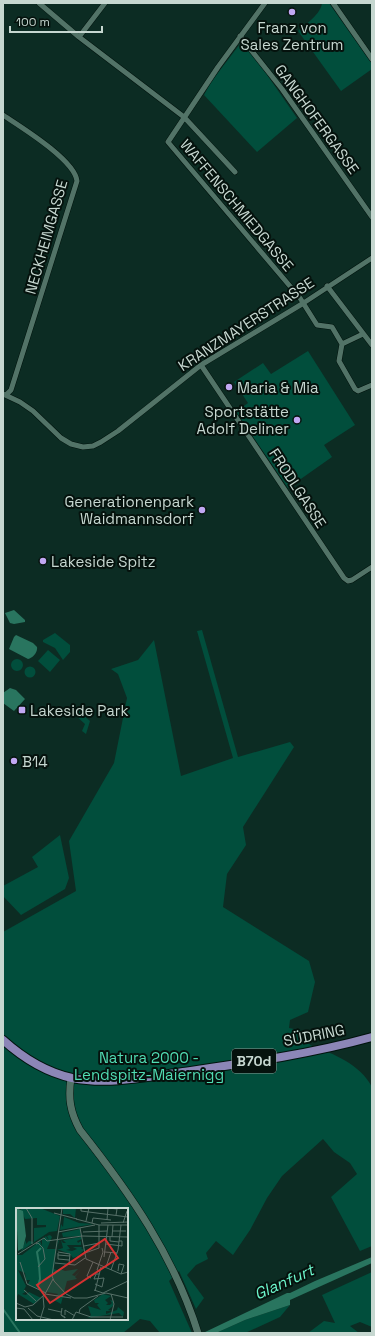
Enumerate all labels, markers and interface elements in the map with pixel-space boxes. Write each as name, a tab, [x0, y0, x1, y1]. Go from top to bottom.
marker: Franz von Sales Zentrum	[287, 7, 297, 17]
scale bar	[10, 8, 102, 34]
text: 100 m	[16, 14, 50, 30]
place label: Franz von Sales Zentrum	[240, 18, 344, 54]
street label: GANGHOFERGASSE	[271, 60, 363, 178]
street label: WAFFENSCHMIEDGASSE	[176, 135, 298, 275]
street label: NECKHEIMGASSE	[21, 178, 71, 296]
street label: KRANZMAYERSTRASSE	[174, 273, 318, 375]
place label: Maria & Mia	[237, 378, 319, 397]
marker: Maria & Mia	[224, 382, 234, 392]
place label: Sportstätte Adolf Deliner	[197, 402, 289, 438]
marker: Sportstätte Adolf Deliner	[292, 415, 302, 425]
street label: FRODLGASSE	[265, 445, 331, 531]
place label: Generationenpark Waidmannsdorf	[64, 492, 194, 528]
marker: Generationenpark Waidmannsdorf	[197, 505, 207, 515]
place label: Lakeside Spitz	[51, 552, 156, 571]
marker: Lakeside Spitz	[38, 556, 48, 566]
place label: Lakeside Park	[30, 701, 129, 720]
marker: Lakeside Park	[17, 705, 27, 715]
place label: B14	[22, 752, 48, 771]
marker: B14	[9, 756, 19, 766]
street label: SÜDRING	[282, 1020, 346, 1050]
park label: Natura 2000 - Lendspitz-Maiernigg	[74, 1048, 224, 1084]
road number: B70d	[232, 1049, 276, 1073]
inset map	[16, 1208, 128, 1320]
water label: Glanfurt	[251, 1259, 319, 1305]

